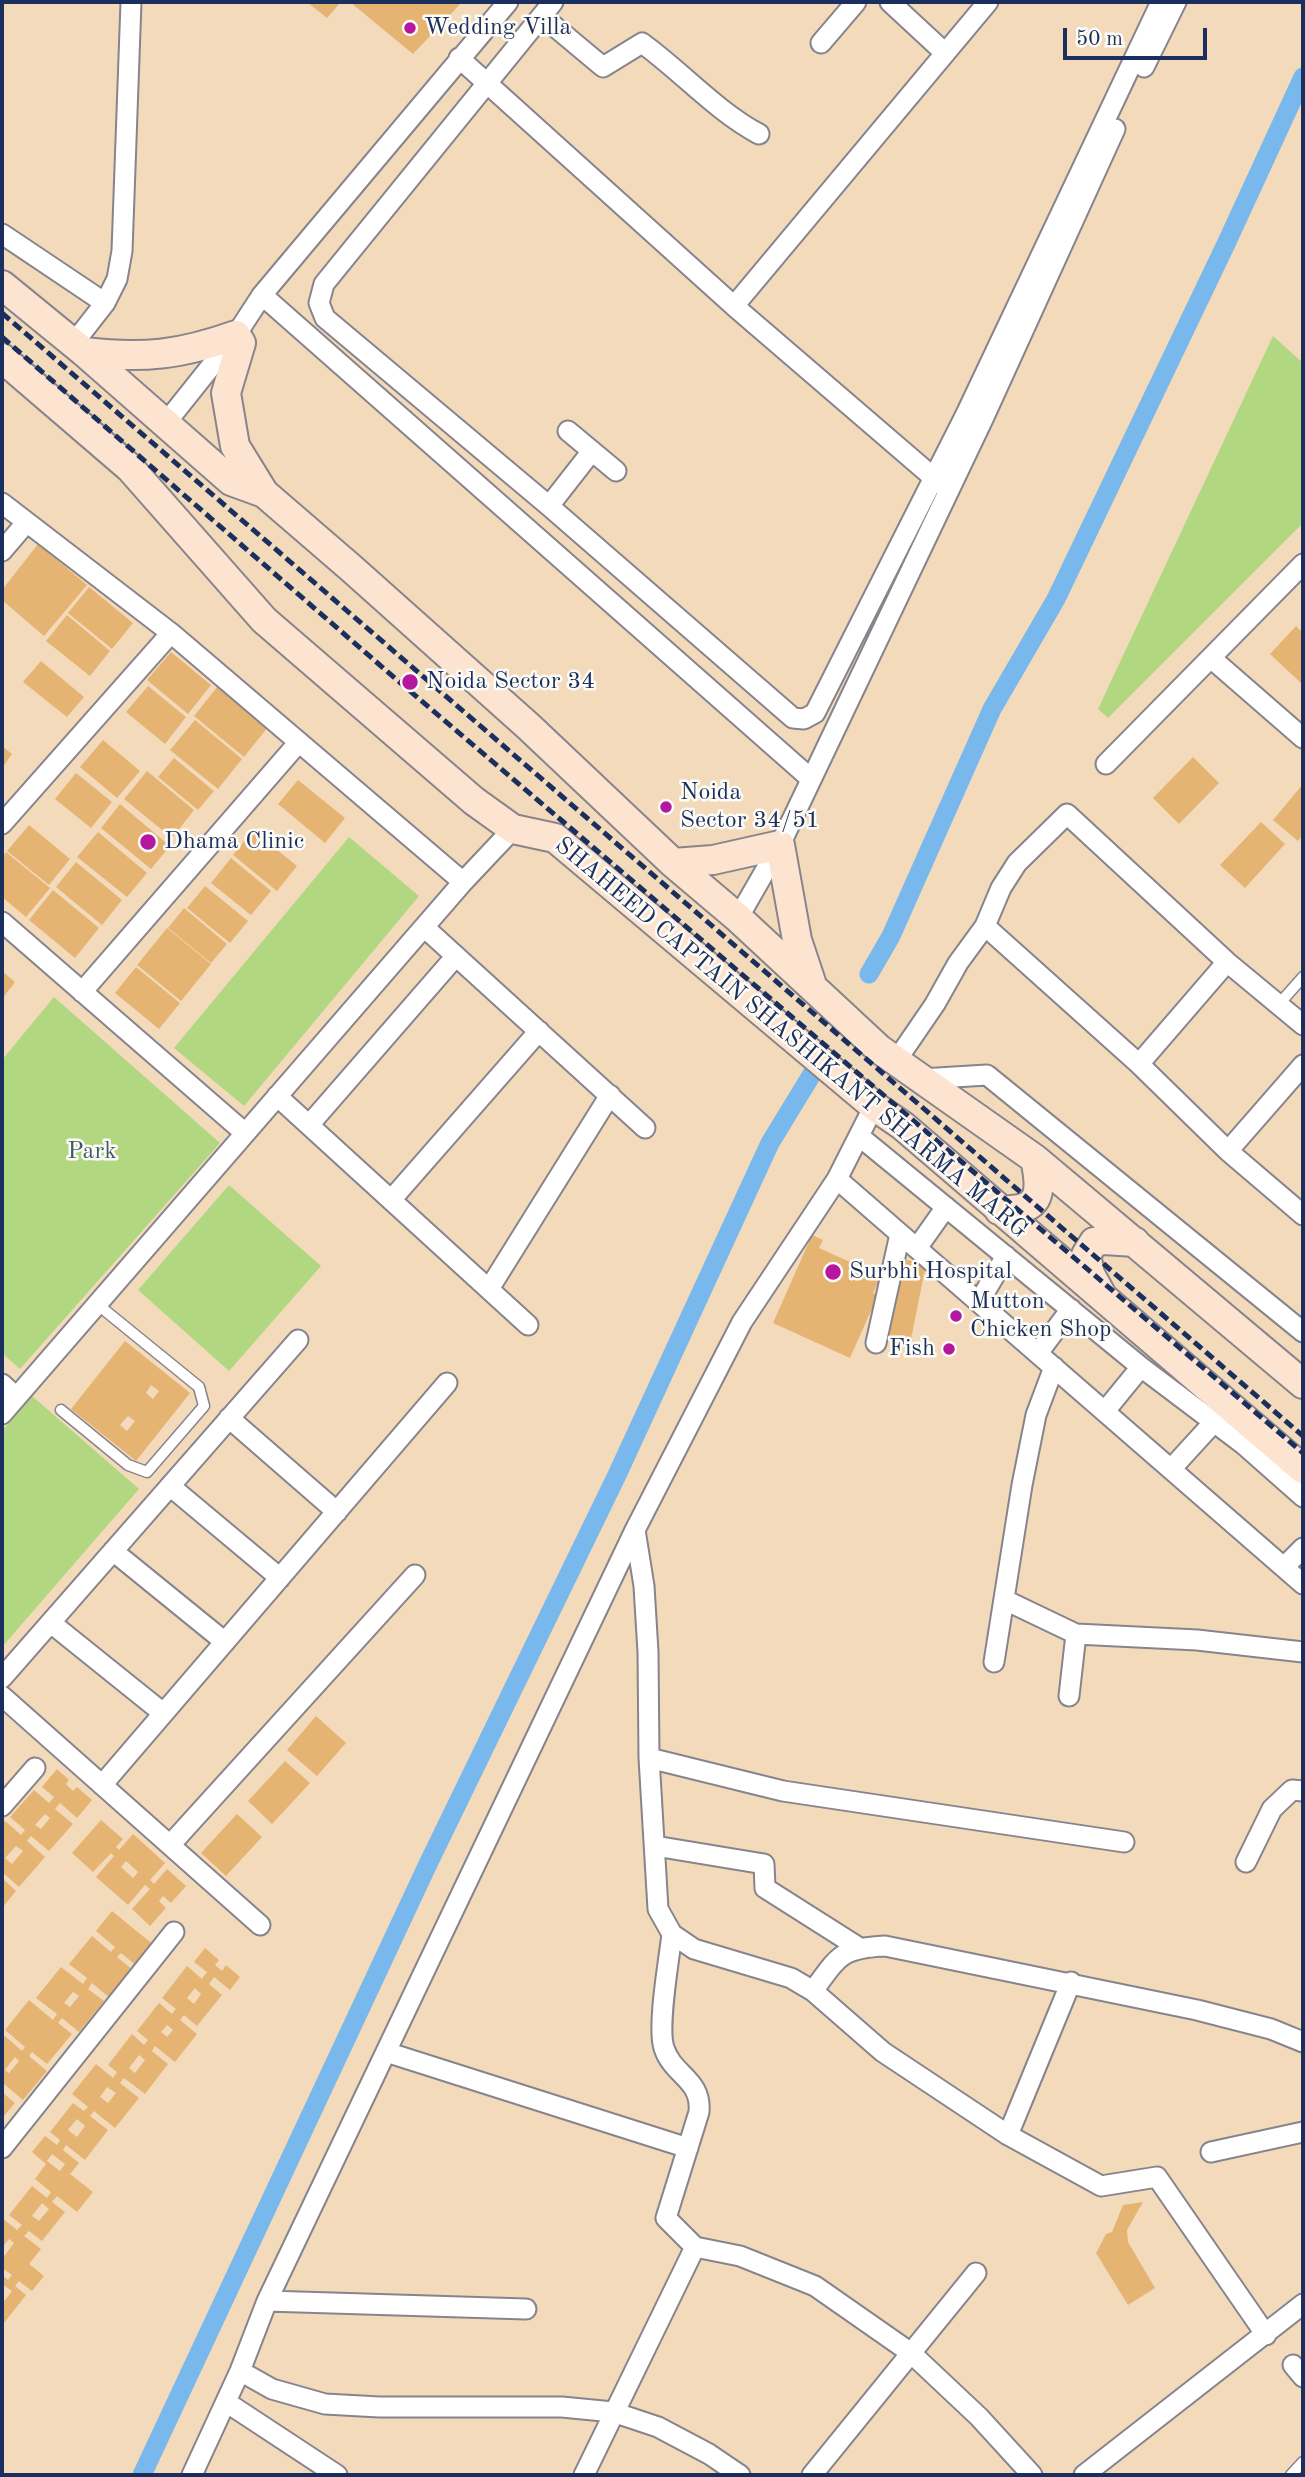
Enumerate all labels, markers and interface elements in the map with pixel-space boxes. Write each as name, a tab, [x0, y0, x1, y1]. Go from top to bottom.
place label: Wedding Villa	[424, 14, 571, 42]
scale bar	[1067, 14, 1210, 58]
marker: Wedding Villa	[402, 20, 418, 36]
text: 50 m	[1076, 29, 1123, 50]
place label: Noida Sector 34	[426, 668, 595, 696]
marker: Noida Sector 34	[400, 672, 420, 692]
place label: Noida Sector 34/51	[680, 779, 820, 835]
marker: Noida Sector 34/51	[658, 799, 674, 815]
place label: Dhama Clinic	[164, 828, 304, 856]
street label: SHAHEED CAPTAIN SHASHIKANT SHARMA MARG	[549, 831, 1033, 1245]
marker: Dhama Clinic	[138, 832, 158, 852]
park label: Park	[67, 1138, 117, 1166]
place label: Surbhi Hospital	[849, 1258, 1012, 1286]
marker: Surbhi Hospital	[823, 1262, 843, 1282]
place label: Mutton Chicken Shop	[970, 1288, 1112, 1344]
marker: Mutton Chicken Shop	[948, 1308, 964, 1324]
place label: Fish	[889, 1335, 935, 1363]
marker: Fish	[941, 1341, 957, 1357]

